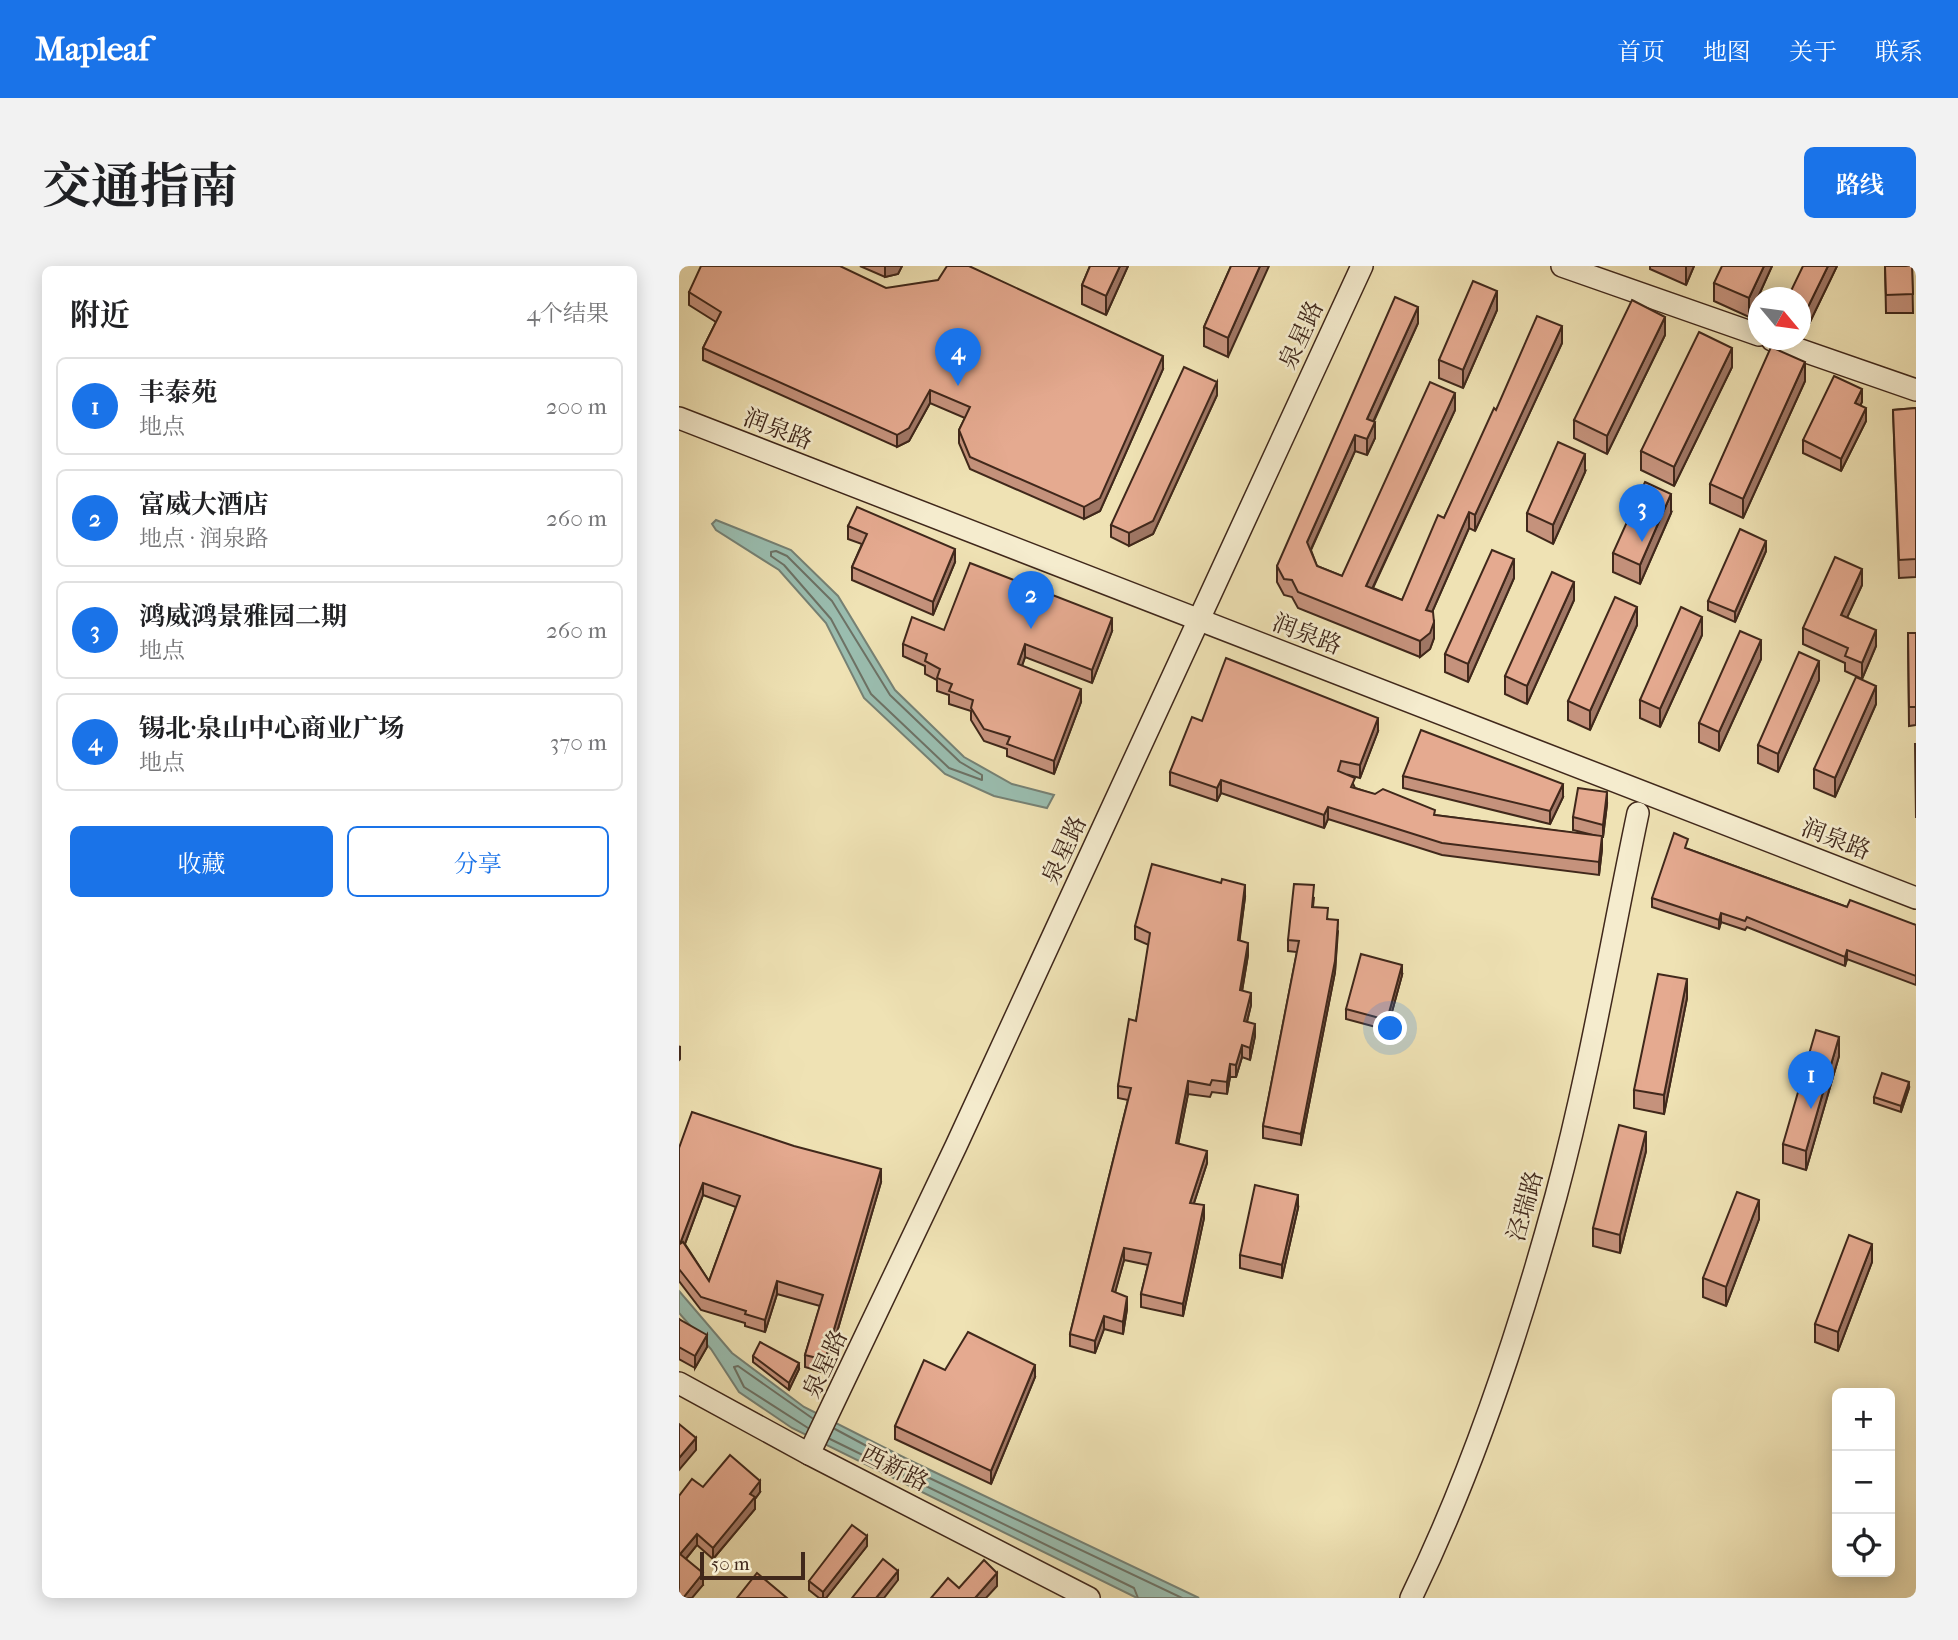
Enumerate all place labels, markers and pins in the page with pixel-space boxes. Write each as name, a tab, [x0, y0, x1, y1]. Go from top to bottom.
pin: 4	[935, 328, 981, 386]
pin: 3	[1619, 484, 1665, 542]
pin: 2	[1008, 571, 1054, 629]
pin: 1	[1788, 1051, 1834, 1109]

